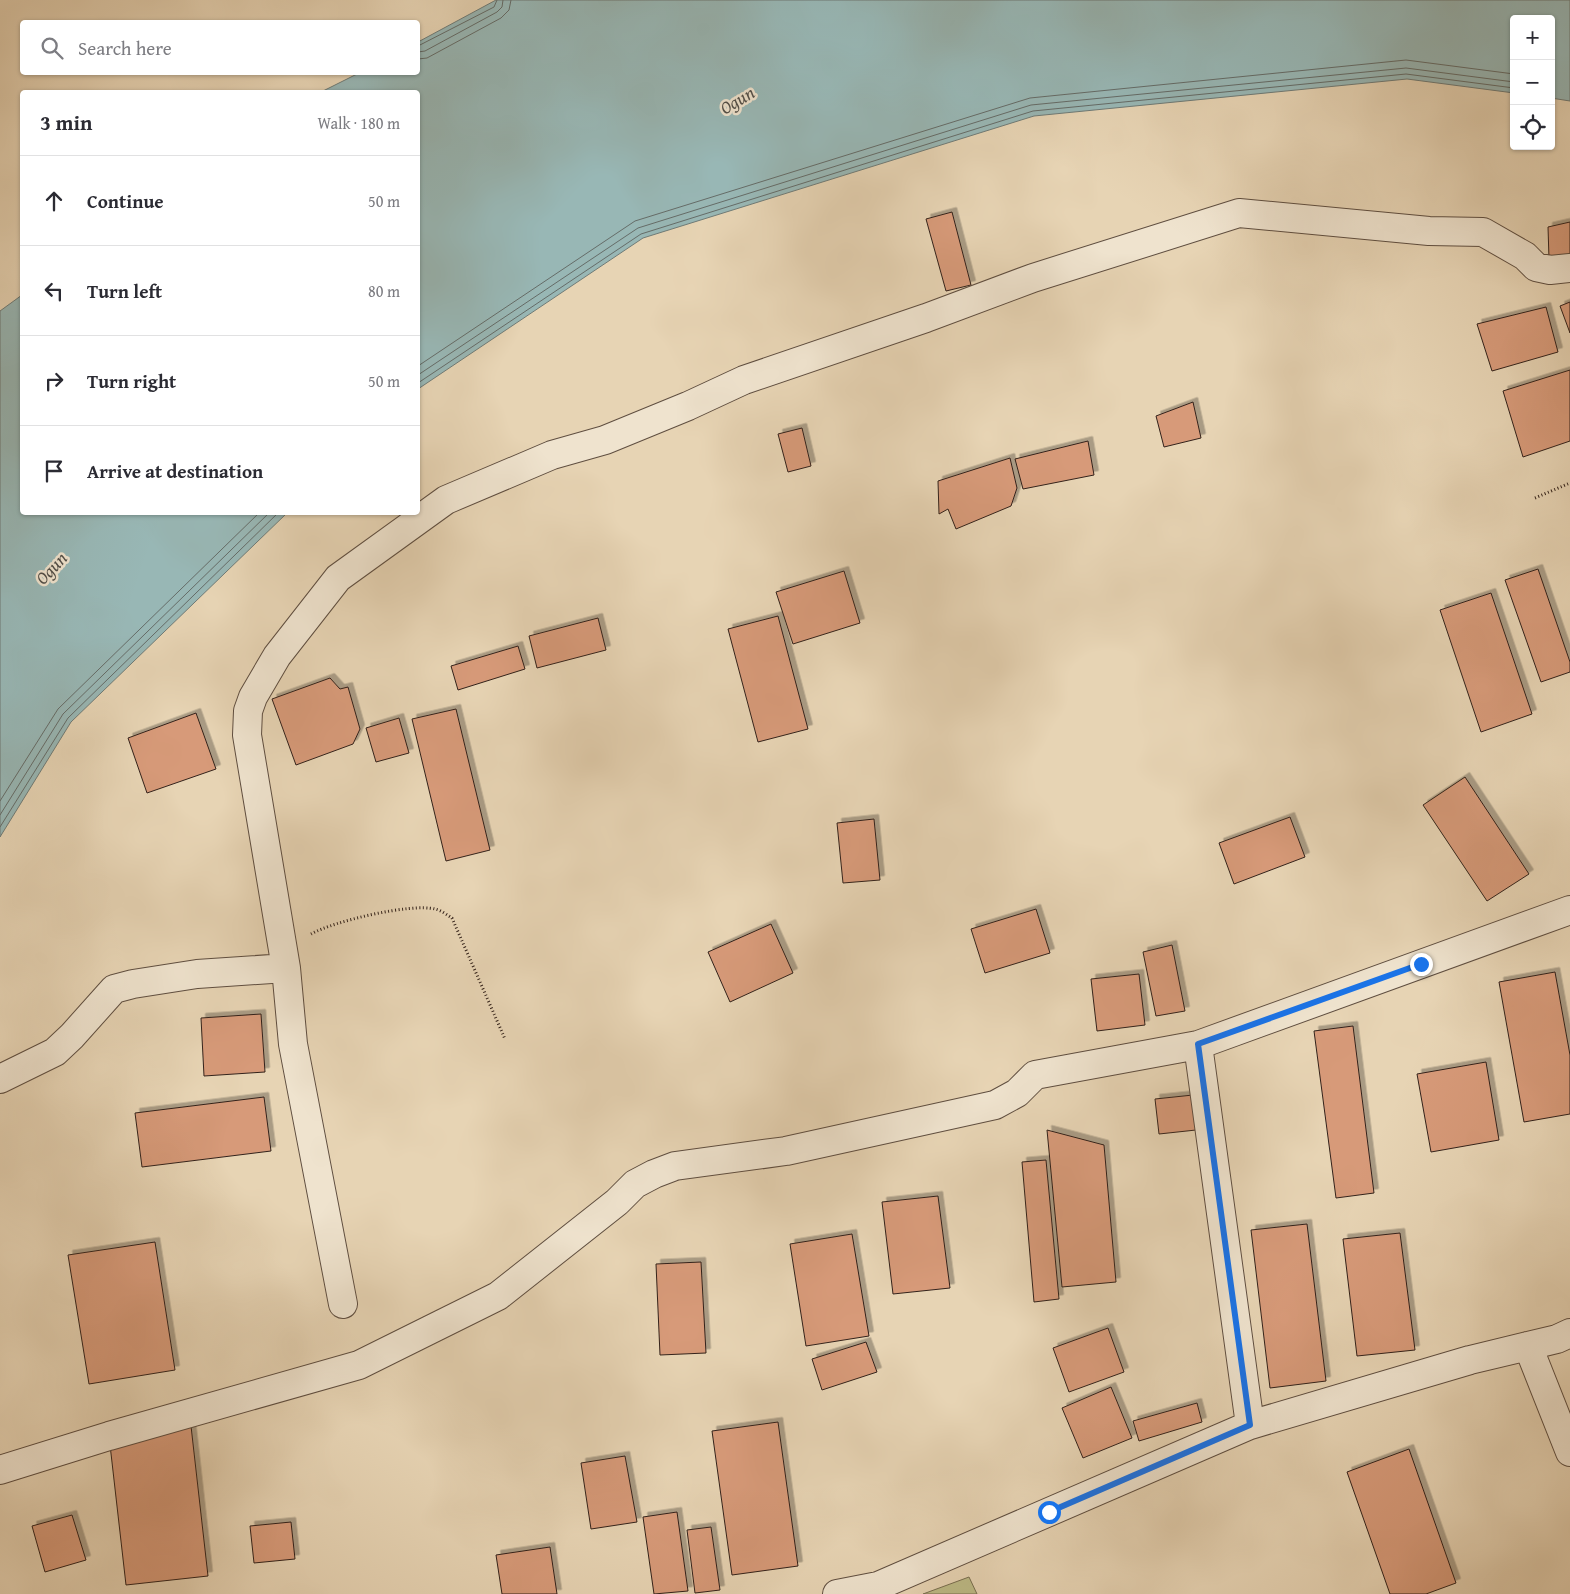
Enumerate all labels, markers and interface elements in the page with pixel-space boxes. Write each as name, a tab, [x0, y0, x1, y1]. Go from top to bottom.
map controls	[1510, 15, 1555, 150]
button: +	[1510, 15, 1555, 60]
search box	[20, 20, 420, 75]
icon: search	[38, 34, 66, 62]
text: Search here	[78, 34, 172, 62]
button: −	[1510, 60, 1555, 105]
water label: Ogun	[714, 79, 760, 121]
button: locate	[1510, 105, 1555, 150]
text: 3 min	[40, 107, 92, 138]
text: Walk · 180 m	[317, 111, 400, 135]
icon: ahead	[40, 187, 68, 215]
text: Continue	[87, 187, 164, 215]
text: 50 m	[368, 189, 400, 213]
icon: left	[40, 277, 68, 305]
text: Turn left	[87, 277, 162, 305]
text: 80 m	[368, 279, 400, 303]
icon: right	[40, 367, 68, 395]
text: Turn right	[87, 367, 176, 395]
text: 50 m	[368, 369, 400, 393]
icon: arrive	[40, 457, 68, 485]
text: Arrive at destination	[87, 457, 263, 485]
water label: Ogun	[29, 545, 73, 591]
route end	[1410, 953, 1433, 976]
route start	[1038, 1501, 1061, 1524]

